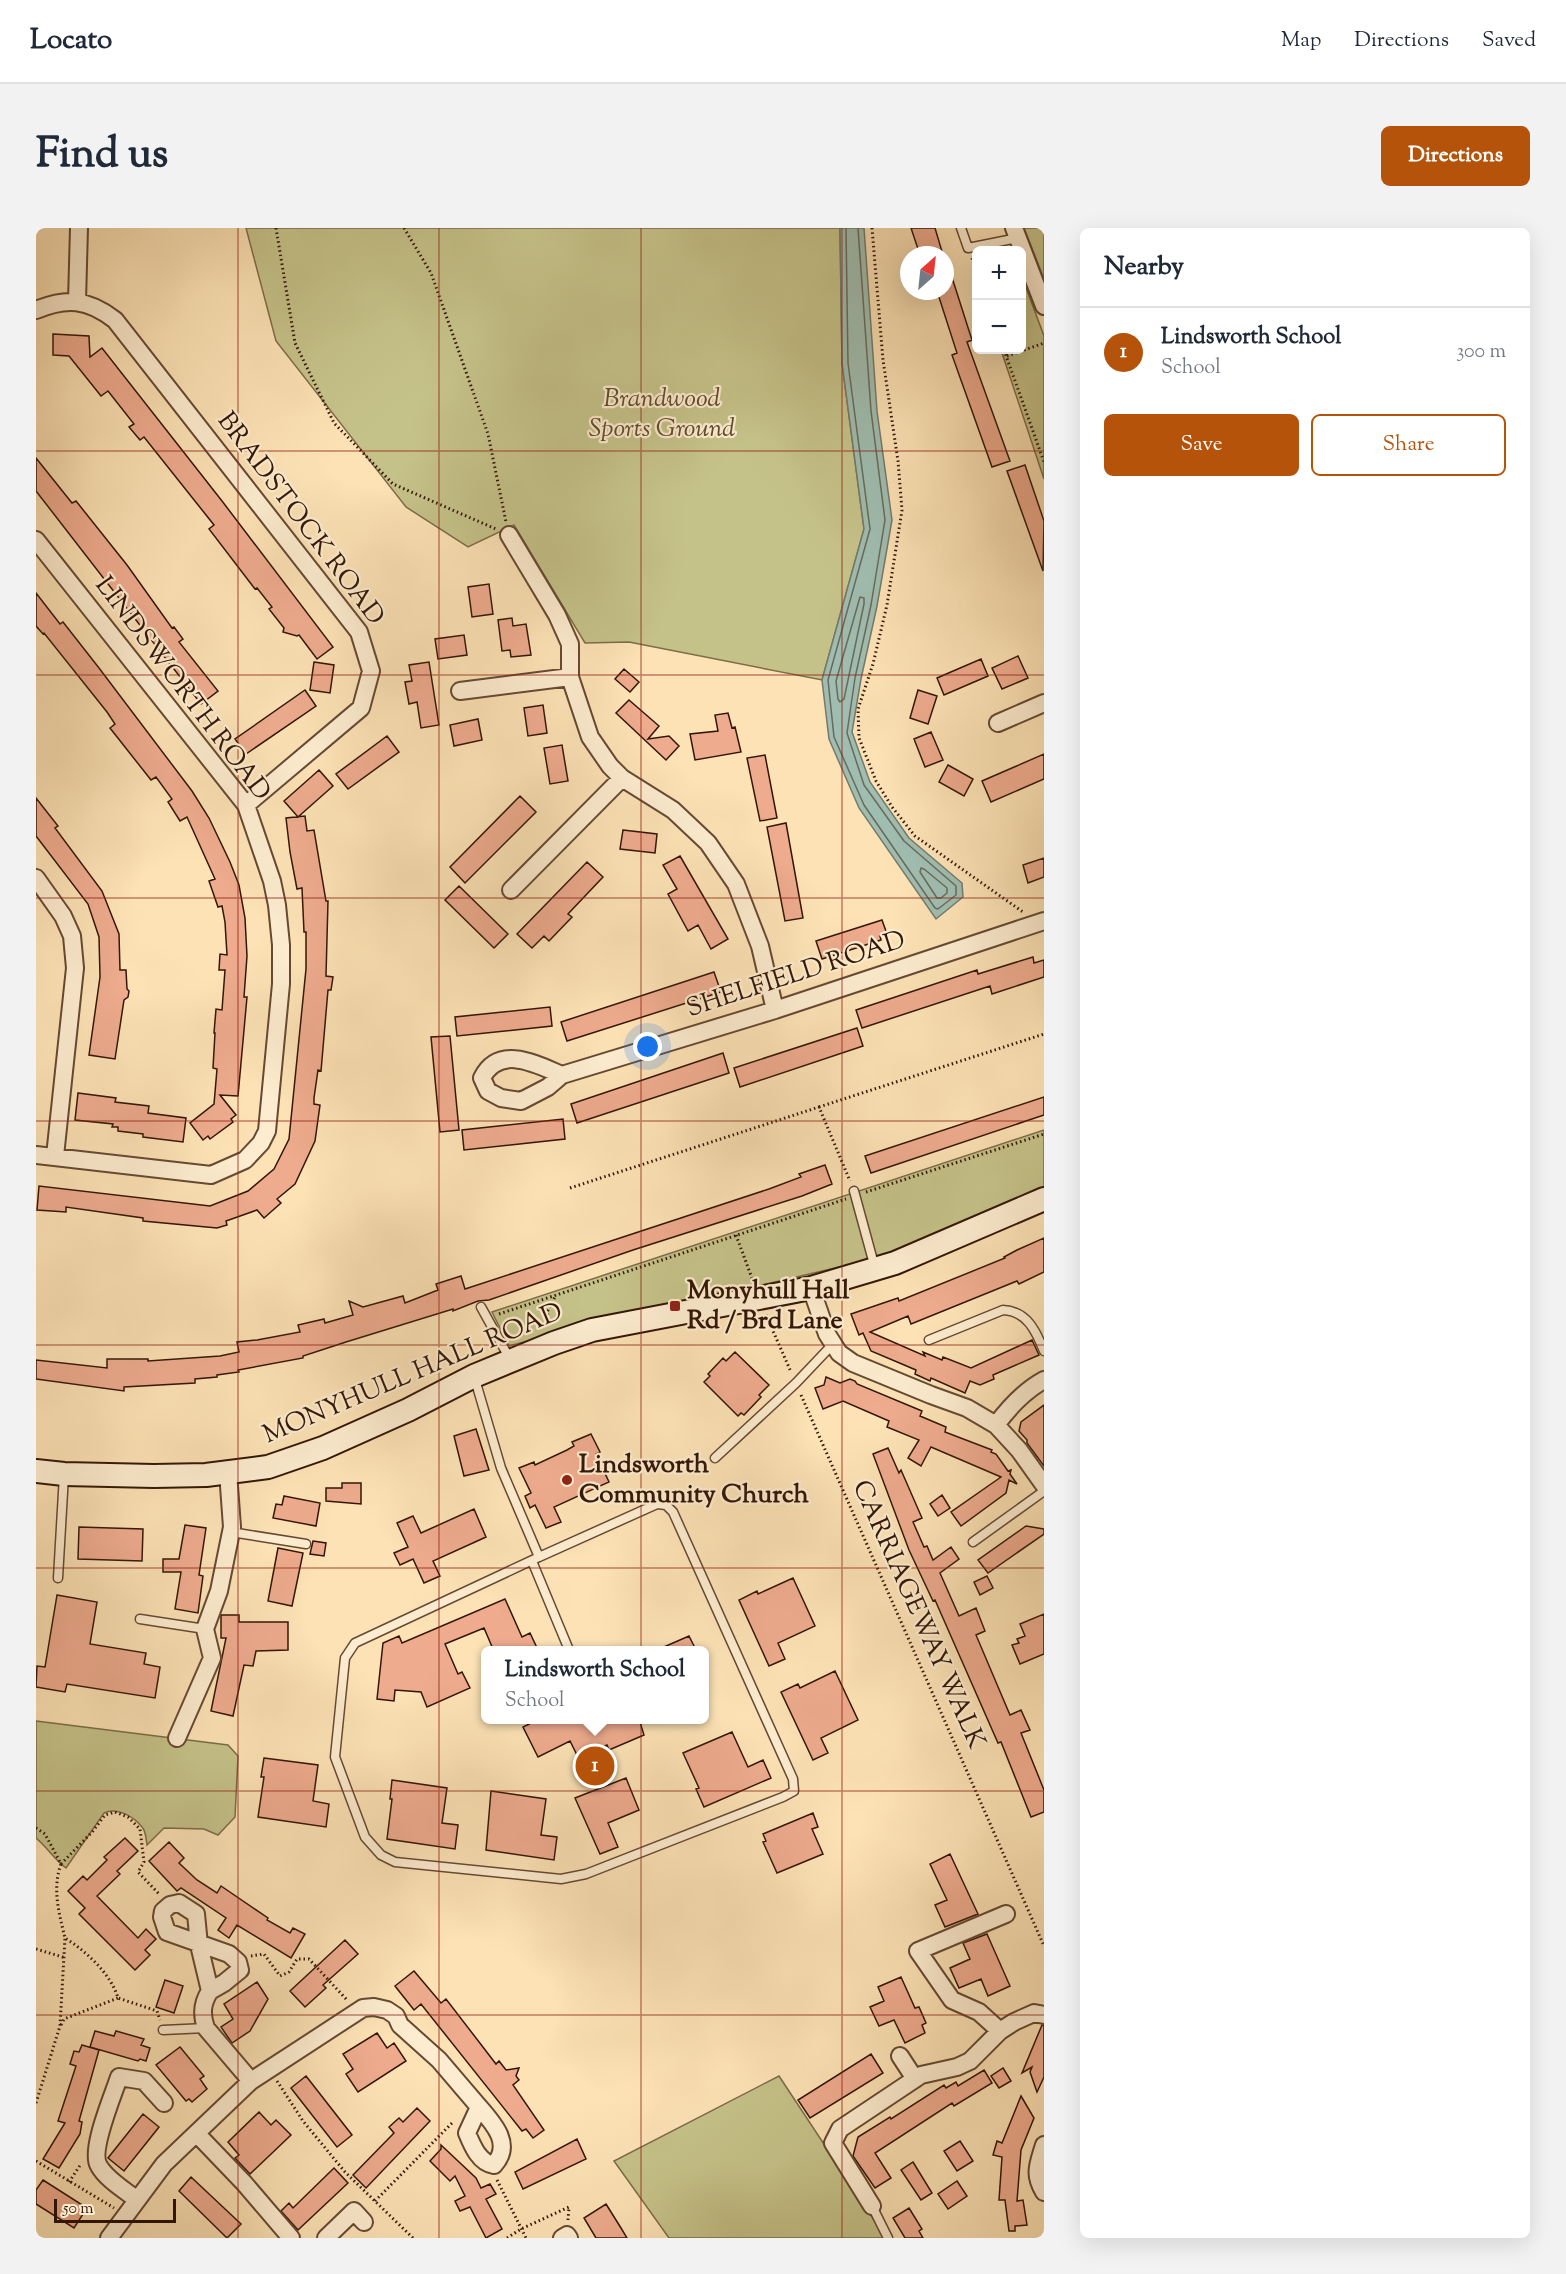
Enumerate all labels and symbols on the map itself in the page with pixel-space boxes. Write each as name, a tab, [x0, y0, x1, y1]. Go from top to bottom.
north arrow	[900, 246, 954, 300]
park label: Brandwood Sports Ground	[589, 381, 735, 448]
street label: BRADSTOCK ROAD	[207, 405, 393, 633]
street label: LINDSWORTH ROAD	[85, 569, 279, 809]
street label: SHELFIELD ROAD	[682, 922, 910, 1028]
your location	[633, 1032, 662, 1061]
place label: Monyhull Hall Rd / Brd Lane	[687, 1273, 850, 1340]
street label: MONYHULL HALL ROAD	[257, 1294, 569, 1454]
marker: Monyhull Hall Rd / Brd Lane	[668, 1299, 682, 1313]
place label: Lindsworth Community Church	[579, 1447, 810, 1514]
marker: Lindsworth Community Church	[560, 1473, 574, 1487]
street label: CARRIAGEWAY WALK	[842, 1475, 994, 1756]
pin: 1	[576, 1744, 614, 1788]
scale bar	[54, 2196, 176, 2224]

